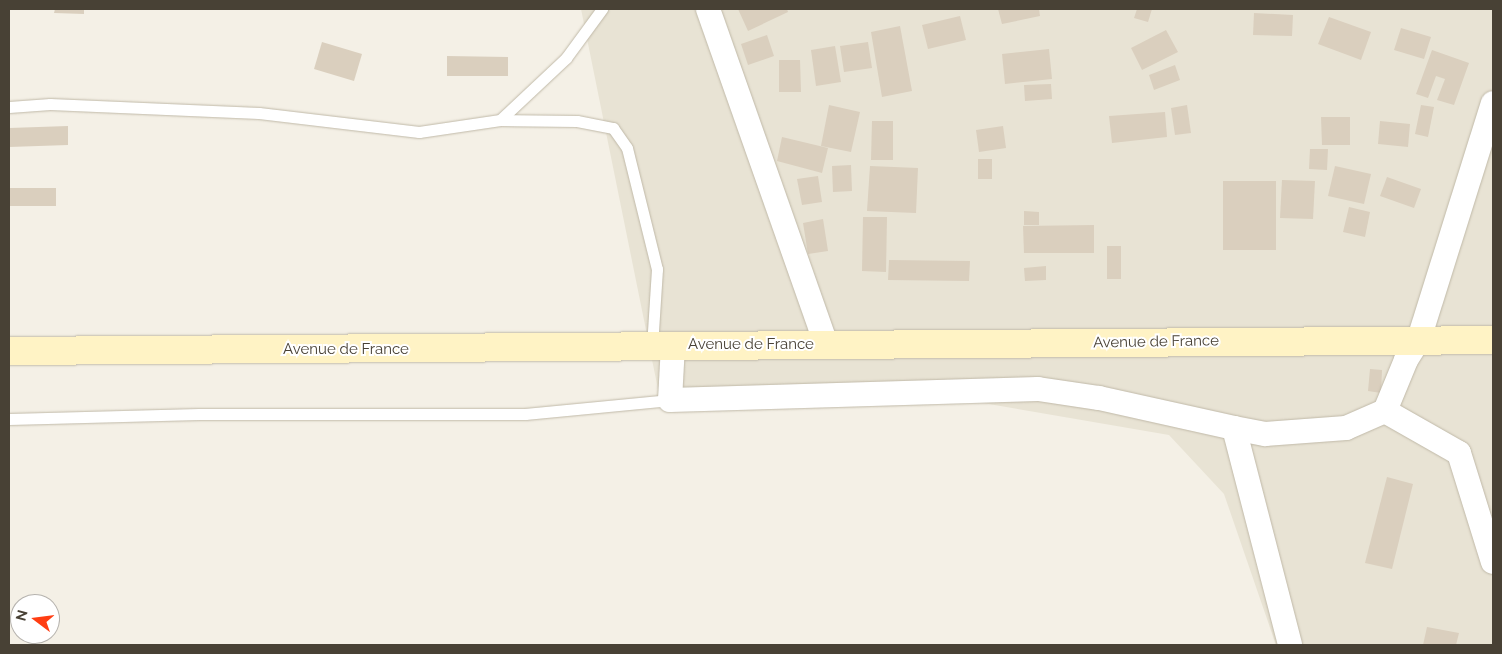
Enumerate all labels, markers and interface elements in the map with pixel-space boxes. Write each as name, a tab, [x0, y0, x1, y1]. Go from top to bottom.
street label: Avenue de France	[1093, 332, 1219, 352]
street label: Avenue de France	[688, 336, 814, 354]
street label: Avenue de France	[283, 341, 409, 359]
north arrow	[10, 594, 60, 644]
text: N	[12, 608, 31, 623]

